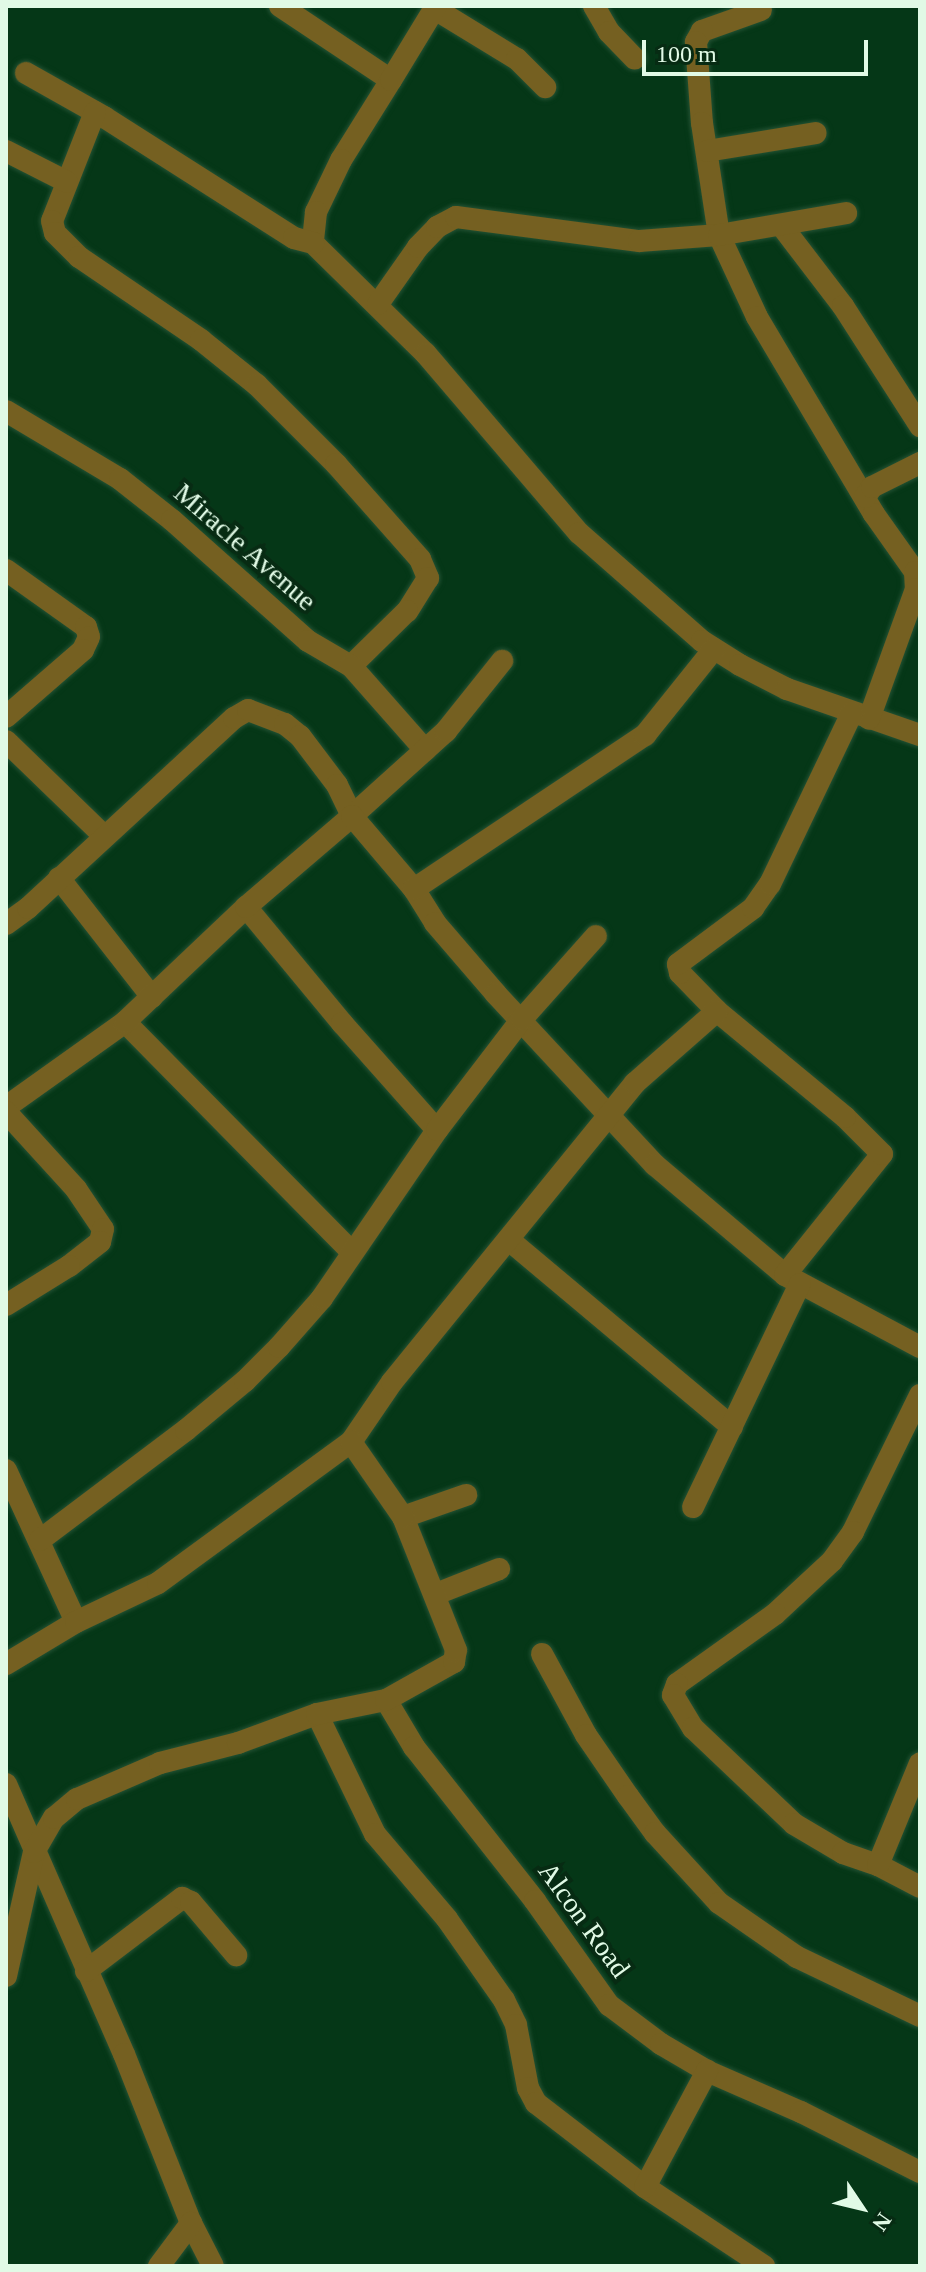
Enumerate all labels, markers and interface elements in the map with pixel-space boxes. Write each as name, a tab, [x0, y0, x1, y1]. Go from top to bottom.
scale bar	[646, 24, 872, 74]
text: 100 m	[656, 41, 717, 67]
street label: Miracle Avenue	[166, 476, 324, 618]
street label: Alcon Road	[531, 1856, 637, 1984]
north arrow	[822, 2168, 902, 2248]
text: N	[867, 2208, 897, 2236]

